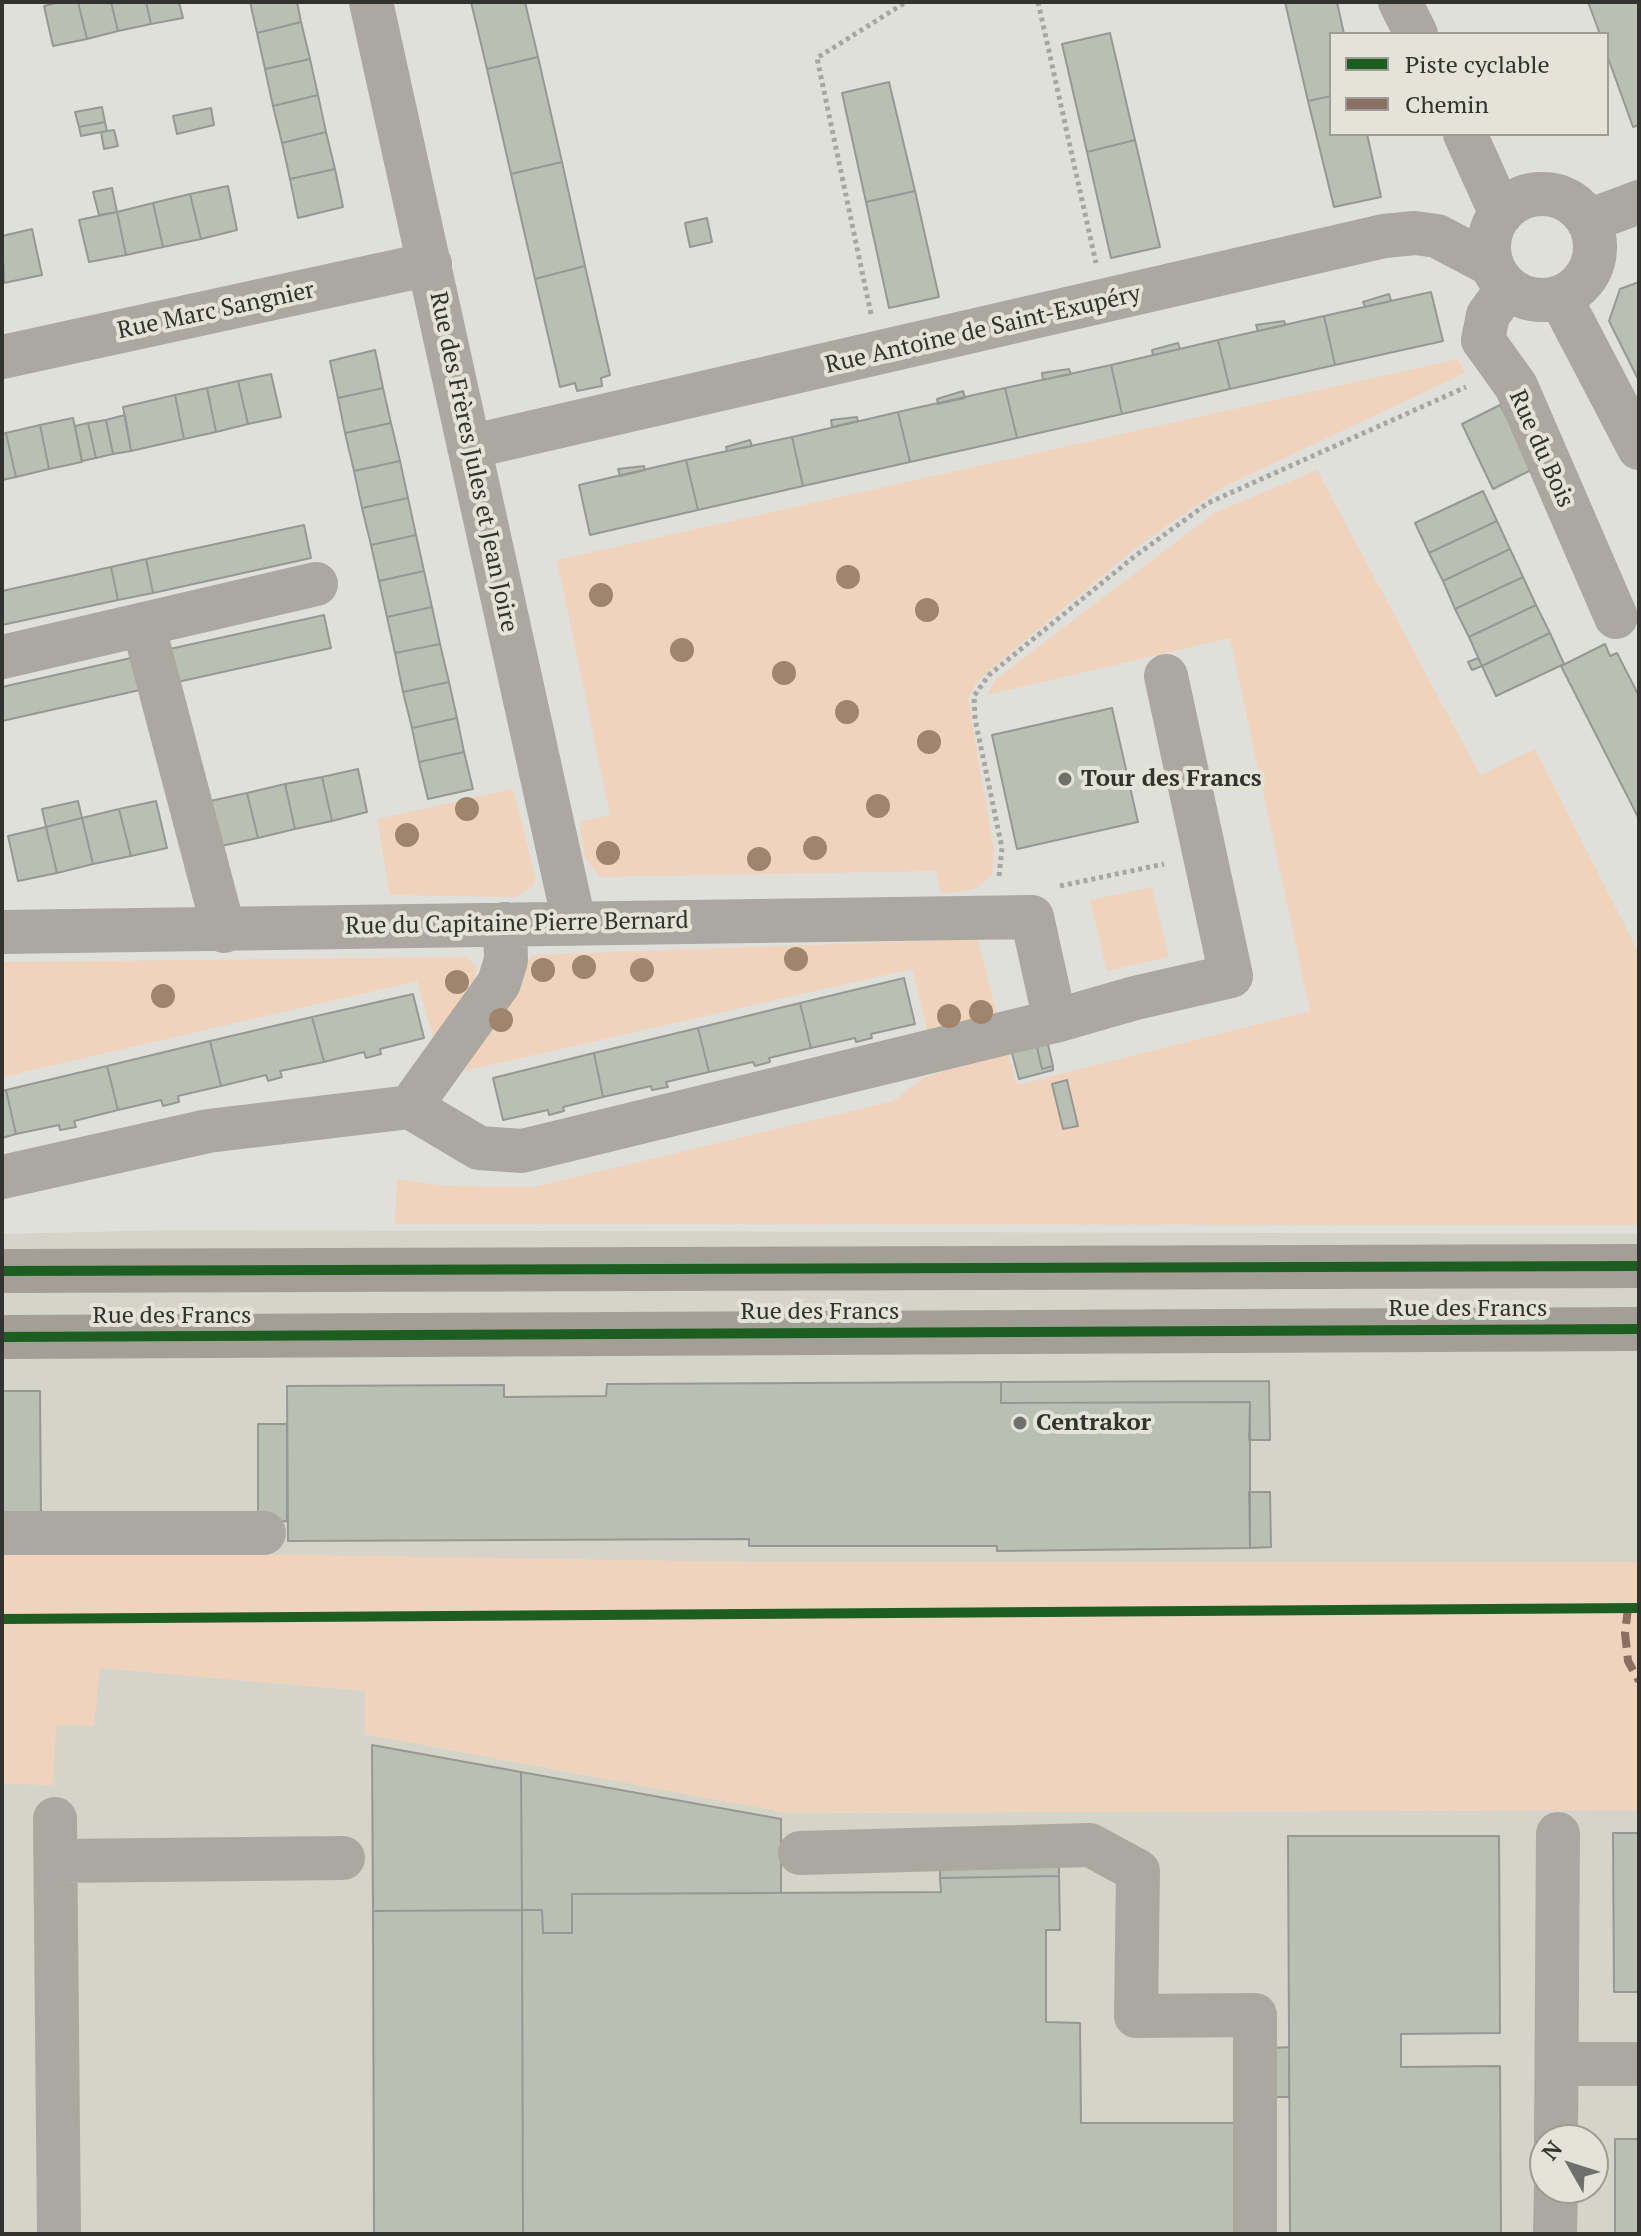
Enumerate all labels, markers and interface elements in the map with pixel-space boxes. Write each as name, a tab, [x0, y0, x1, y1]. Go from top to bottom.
legend	[1329, 32, 1609, 136]
text: Piste cyclable	[1405, 48, 1550, 80]
text: Chemin	[1405, 88, 1489, 120]
street label: Rue Marc Sangnier	[115, 276, 317, 346]
street label: Rue Antoine de Saint-Exupéry	[823, 280, 1143, 380]
street label: Rue des Frères Jules et Jean Joire	[423, 289, 523, 635]
street label: Rue du Bois	[1502, 386, 1580, 512]
place label: Tour des Francs	[1081, 765, 1262, 793]
marker: Tour des Francs	[1056, 770, 1074, 788]
street label: Rue du Capitaine Pierre Bernard	[345, 907, 689, 941]
street label: Rue des Francs	[1389, 1295, 1547, 1323]
street label: Rue des Francs	[741, 1298, 899, 1326]
street label: Rue des Francs	[93, 1302, 251, 1330]
place label: Centrakor	[1036, 1409, 1151, 1437]
marker: Centrakor	[1011, 1414, 1029, 1432]
north arrow	[1529, 2124, 1609, 2204]
text: N	[1535, 2134, 1568, 2165]

